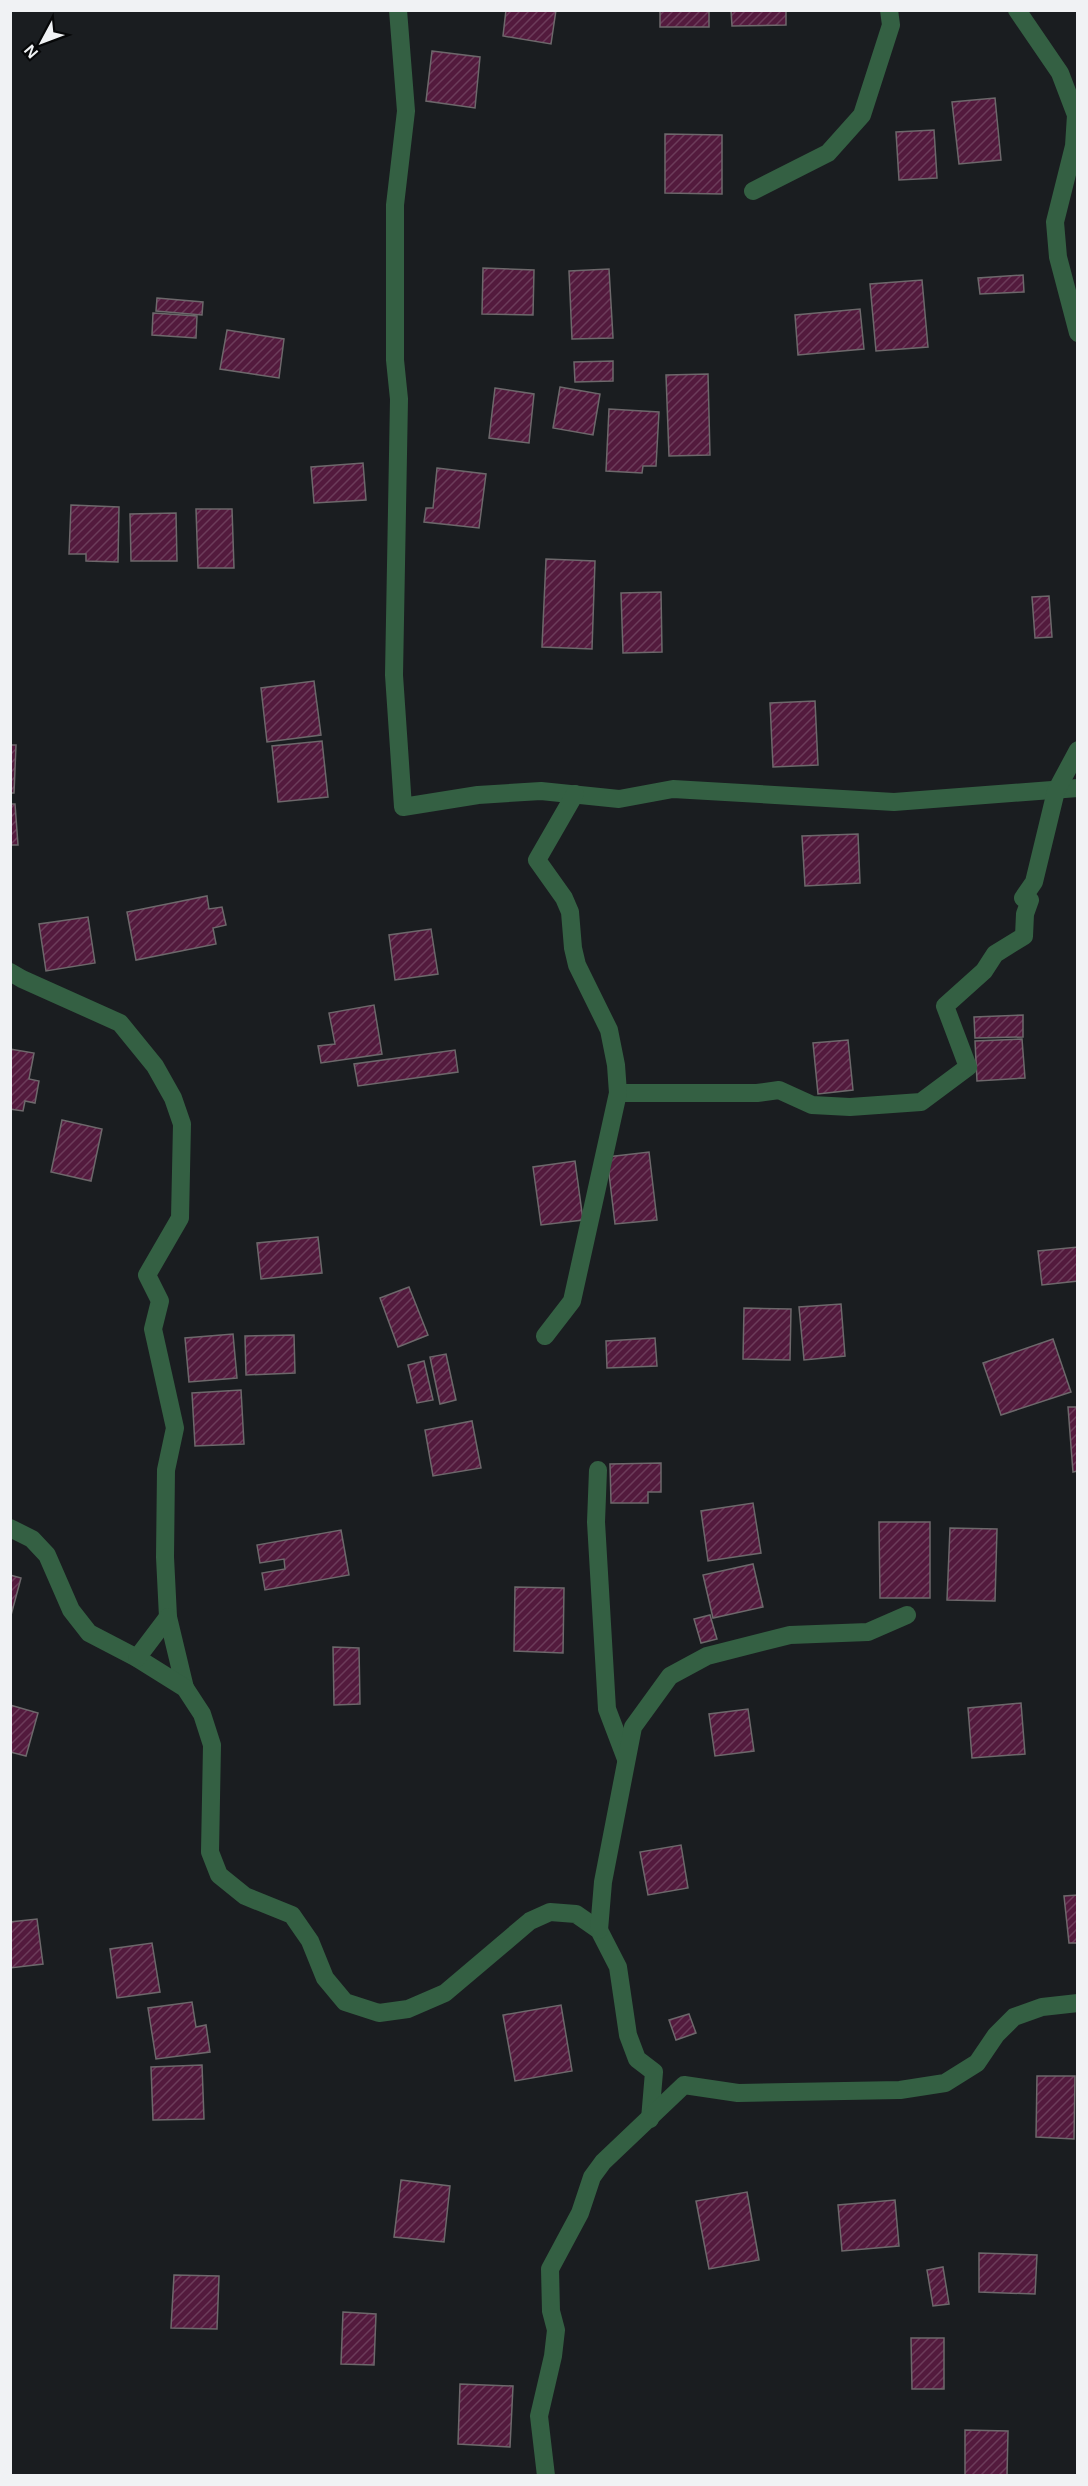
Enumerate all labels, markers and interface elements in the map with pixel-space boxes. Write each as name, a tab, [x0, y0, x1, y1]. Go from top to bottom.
north arrow	[12, 12, 72, 72]
text: N	[21, 42, 41, 61]

